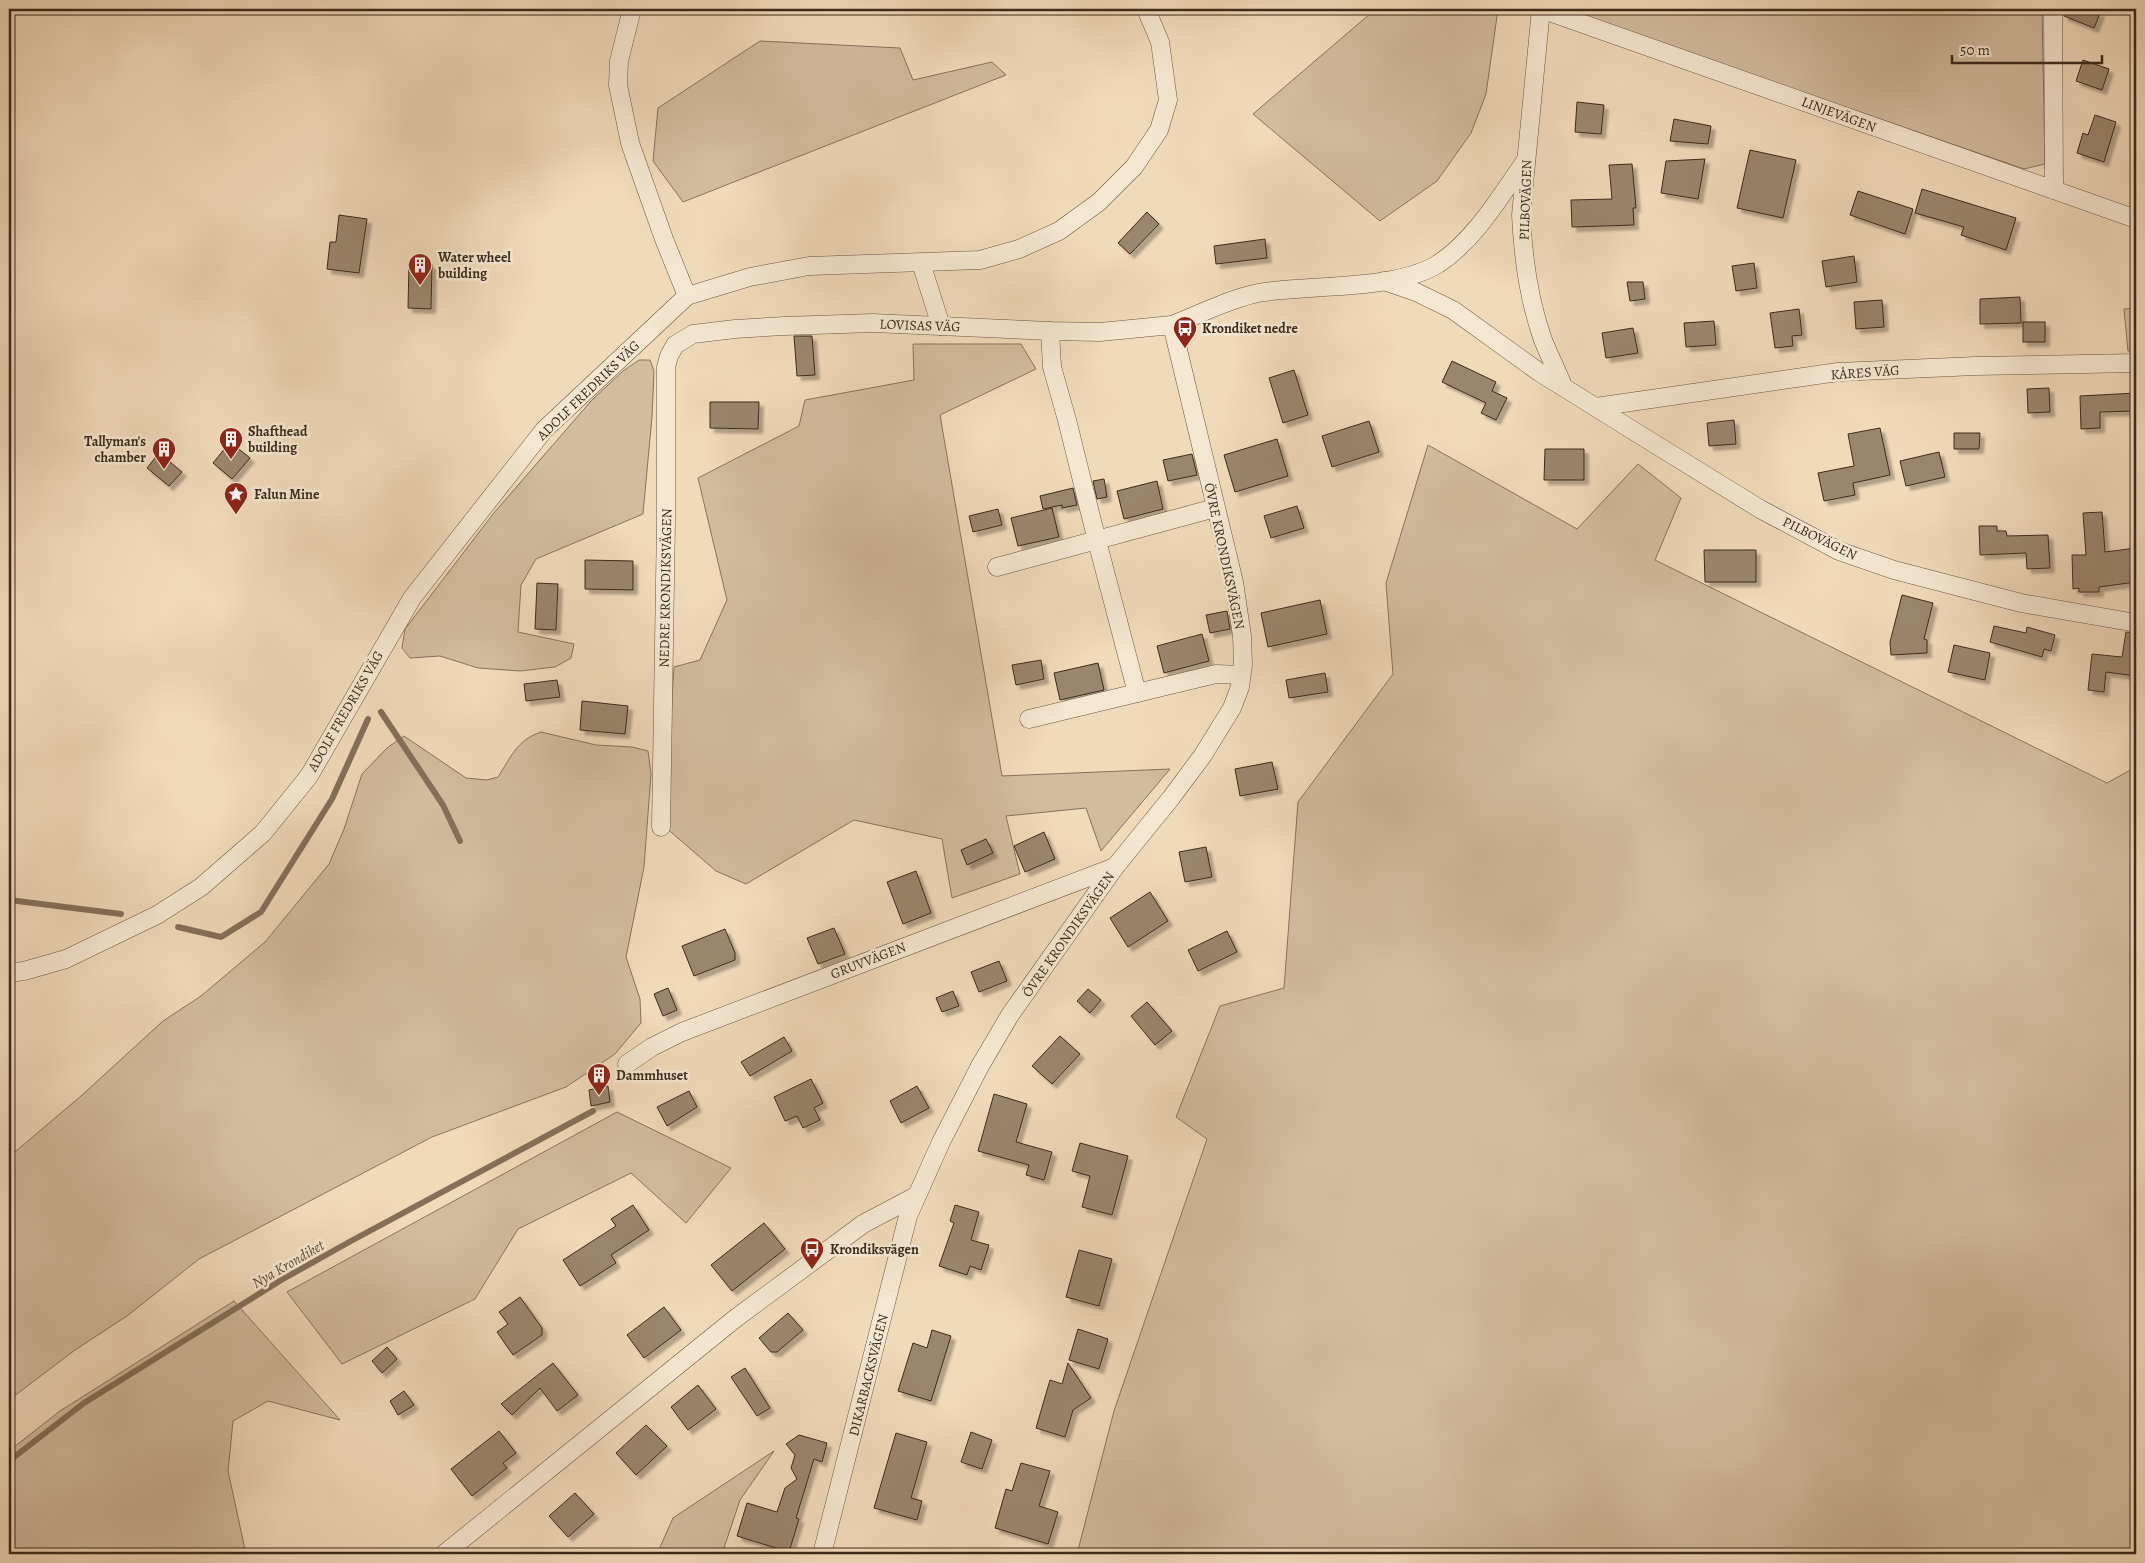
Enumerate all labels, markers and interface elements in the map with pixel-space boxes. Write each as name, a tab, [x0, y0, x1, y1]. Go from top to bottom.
scale bar	[1952, 32, 2102, 64]
text: 50 m	[1960, 40, 1990, 60]
street label: LINJEVÄGEN	[1799, 92, 1879, 137]
street label: PILBOVÄGEN	[1515, 159, 1536, 241]
place label: Water wheel building	[437, 248, 511, 283]
building icon: Water wheel building	[407, 252, 433, 286]
street label: LOVISAS VÄG	[879, 315, 961, 336]
bus stop icon: Krondiket nedre	[1172, 315, 1198, 349]
place label: Krondiket nedre	[1202, 319, 1298, 338]
street label: ADOLF FREDRIKS VÄG	[532, 336, 644, 445]
street label: KÅRES VÄG	[1830, 361, 1900, 384]
place label: Shafthead building	[247, 422, 308, 457]
building icon: Shafthead building	[218, 426, 244, 460]
place label: Tallyman's chamber	[84, 432, 146, 467]
building icon: Tallyman's chamber	[151, 436, 177, 470]
place icon: Falun Mine	[223, 481, 249, 515]
street label: ÖVRE KRONDIKSVÄGEN	[1200, 481, 1249, 631]
place label: Falun Mine	[254, 485, 320, 504]
street label: NEDRE KRONDIKSVÄGEN	[655, 508, 676, 668]
street label: PILBOVÄGEN	[1779, 512, 1860, 565]
street label: ADOLF FREDRIKS VÄG	[303, 648, 388, 776]
street label: ÖVRE KRONDIKSVÄGEN	[1018, 868, 1119, 1001]
street label: GRUVVÄGEN	[828, 937, 909, 984]
building icon: Dammhuset	[586, 1062, 612, 1096]
place label: Dammhuset	[616, 1066, 688, 1085]
water label: Nya Krondiket	[248, 1235, 328, 1293]
bus stop icon: Krondiksvägen	[799, 1236, 825, 1270]
place label: Krondiksvägen	[830, 1240, 919, 1259]
street label: DIKARBACKSVÄGEN	[844, 1312, 893, 1438]

